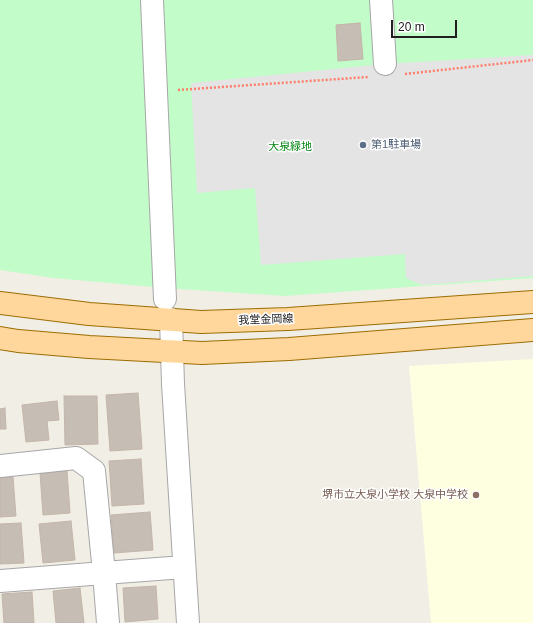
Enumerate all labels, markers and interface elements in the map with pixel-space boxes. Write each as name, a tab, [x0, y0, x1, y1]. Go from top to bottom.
scale bar	[393, 12, 459, 38]
text: 20 m	[398, 20, 425, 34]
place label: 第1駐車場	[371, 138, 421, 152]
park label: 大泉緑地	[268, 140, 312, 154]
marker: 第1駐車場	[358, 140, 368, 150]
street label: 我堂金岡線	[238, 312, 294, 328]
place label: 堺市立大泉小学校 大泉中学校	[322, 488, 468, 502]
marker: 堺市立大泉小学校 大泉中学校	[471, 490, 481, 500]

